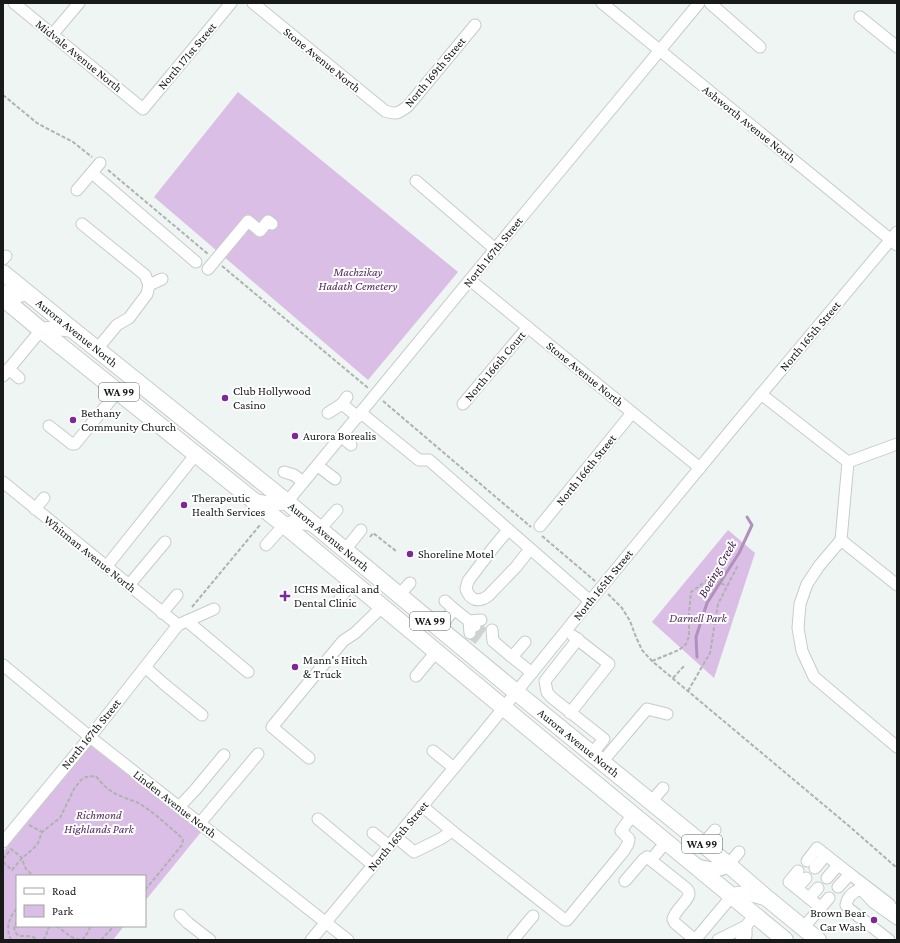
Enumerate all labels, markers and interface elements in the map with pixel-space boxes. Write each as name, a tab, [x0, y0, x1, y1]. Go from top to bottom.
street label: Midvale Avenue North	[33, 17, 125, 95]
street label: North 171st Street	[155, 19, 220, 92]
street label: Stone Avenue North	[280, 25, 364, 96]
street label: North 169th Street	[402, 33, 469, 110]
street label: Ashworth Avenue North	[700, 82, 799, 166]
street label: North 167th Street	[460, 213, 526, 290]
park label: Machzikay Hadath Cemetery	[319, 265, 397, 293]
street label: Aurora Avenue North	[33, 296, 121, 370]
street label: North 165th Street	[777, 297, 844, 374]
street label: North 166th Court	[462, 327, 529, 404]
street label: Stone Avenue North	[543, 339, 627, 410]
road number: WA 99	[99, 383, 139, 401]
place label: Club Hollywood Casino	[233, 384, 311, 412]
marker: Club Hollywood Casino	[220, 393, 230, 403]
place label: Bethany Community Church	[81, 406, 177, 434]
marker: Bethany Community Church	[68, 415, 78, 425]
place label: Aurora Borealis	[303, 429, 377, 443]
marker: Aurora Borealis	[290, 431, 300, 441]
street label: North 166th Street	[553, 431, 620, 508]
place label: Therapeutic Health Services	[192, 491, 266, 519]
street label: Aurora Avenue North	[285, 499, 372, 575]
marker: Therapeutic Health Services	[179, 500, 189, 510]
street label: Whitman Avenue North	[41, 513, 139, 596]
water label: Boeing Creek	[695, 537, 740, 600]
street label: North 165th Street	[570, 546, 636, 623]
place label: Shoreline Motel	[418, 547, 494, 561]
marker: Shoreline Motel	[405, 549, 415, 559]
place label: ICHS Medical and Dental Clinic	[294, 582, 380, 610]
marker: ICHS Medical and Dental Clinic	[279, 590, 291, 602]
park label: Darnell Park	[669, 611, 727, 625]
road number: WA 99	[410, 612, 450, 630]
place label: Mann's Hitch & Truck	[303, 653, 368, 681]
marker: Mann's Hitch & Truck	[290, 662, 300, 672]
street label: North 167th Street	[58, 695, 124, 772]
street label: Aurora Avenue North	[535, 706, 623, 781]
street label: Linden Avenue North	[131, 767, 220, 841]
street label: North 165th Street	[365, 797, 432, 874]
park label: Richmond Highlands Park	[64, 808, 134, 836]
road number: WA 99	[682, 835, 722, 853]
legend	[16, 875, 146, 927]
text: Road	[52, 884, 77, 898]
text: Park	[52, 904, 74, 918]
place label: Brown Bear Car Wash	[810, 906, 867, 934]
marker: Brown Bear Car Wash	[869, 915, 879, 925]

